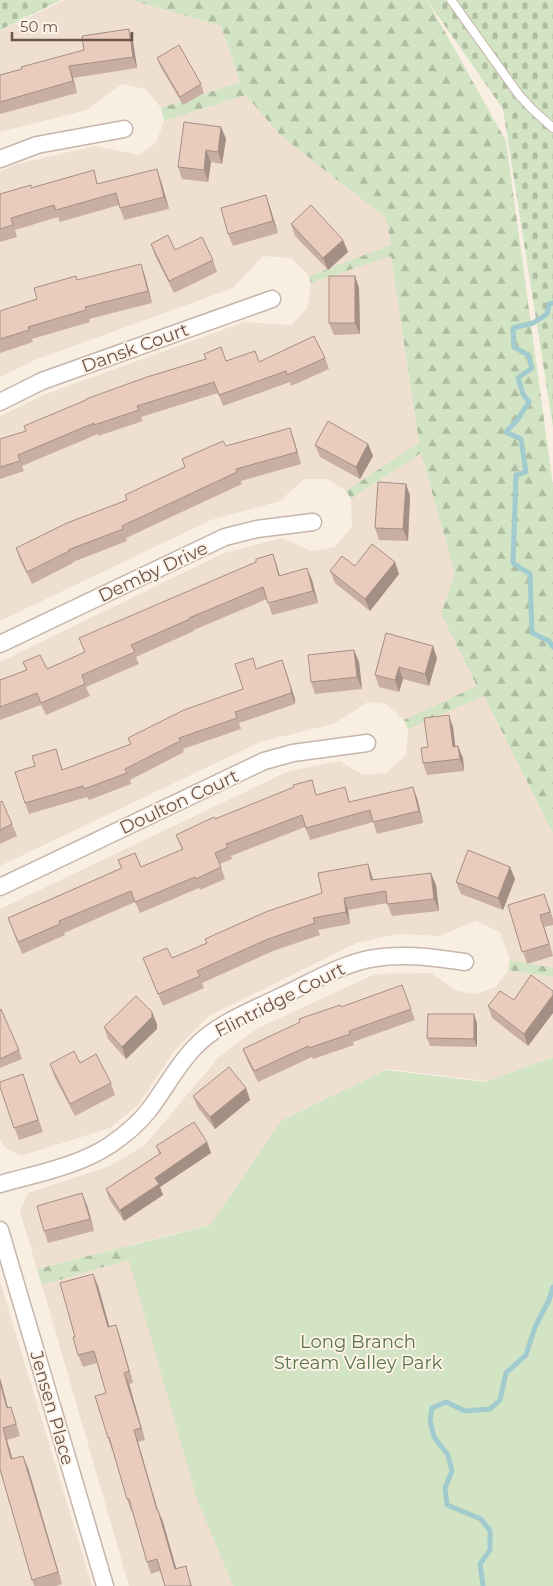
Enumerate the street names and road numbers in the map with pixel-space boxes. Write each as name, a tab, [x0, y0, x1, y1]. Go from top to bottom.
street label: Dansk Court	[78, 318, 192, 378]
street label: Demby Drive	[95, 537, 211, 607]
street label: Doulton Court	[116, 765, 242, 839]
street label: Flintridge Court	[211, 958, 349, 1042]
street label: Jensen Place	[25, 1347, 79, 1468]

